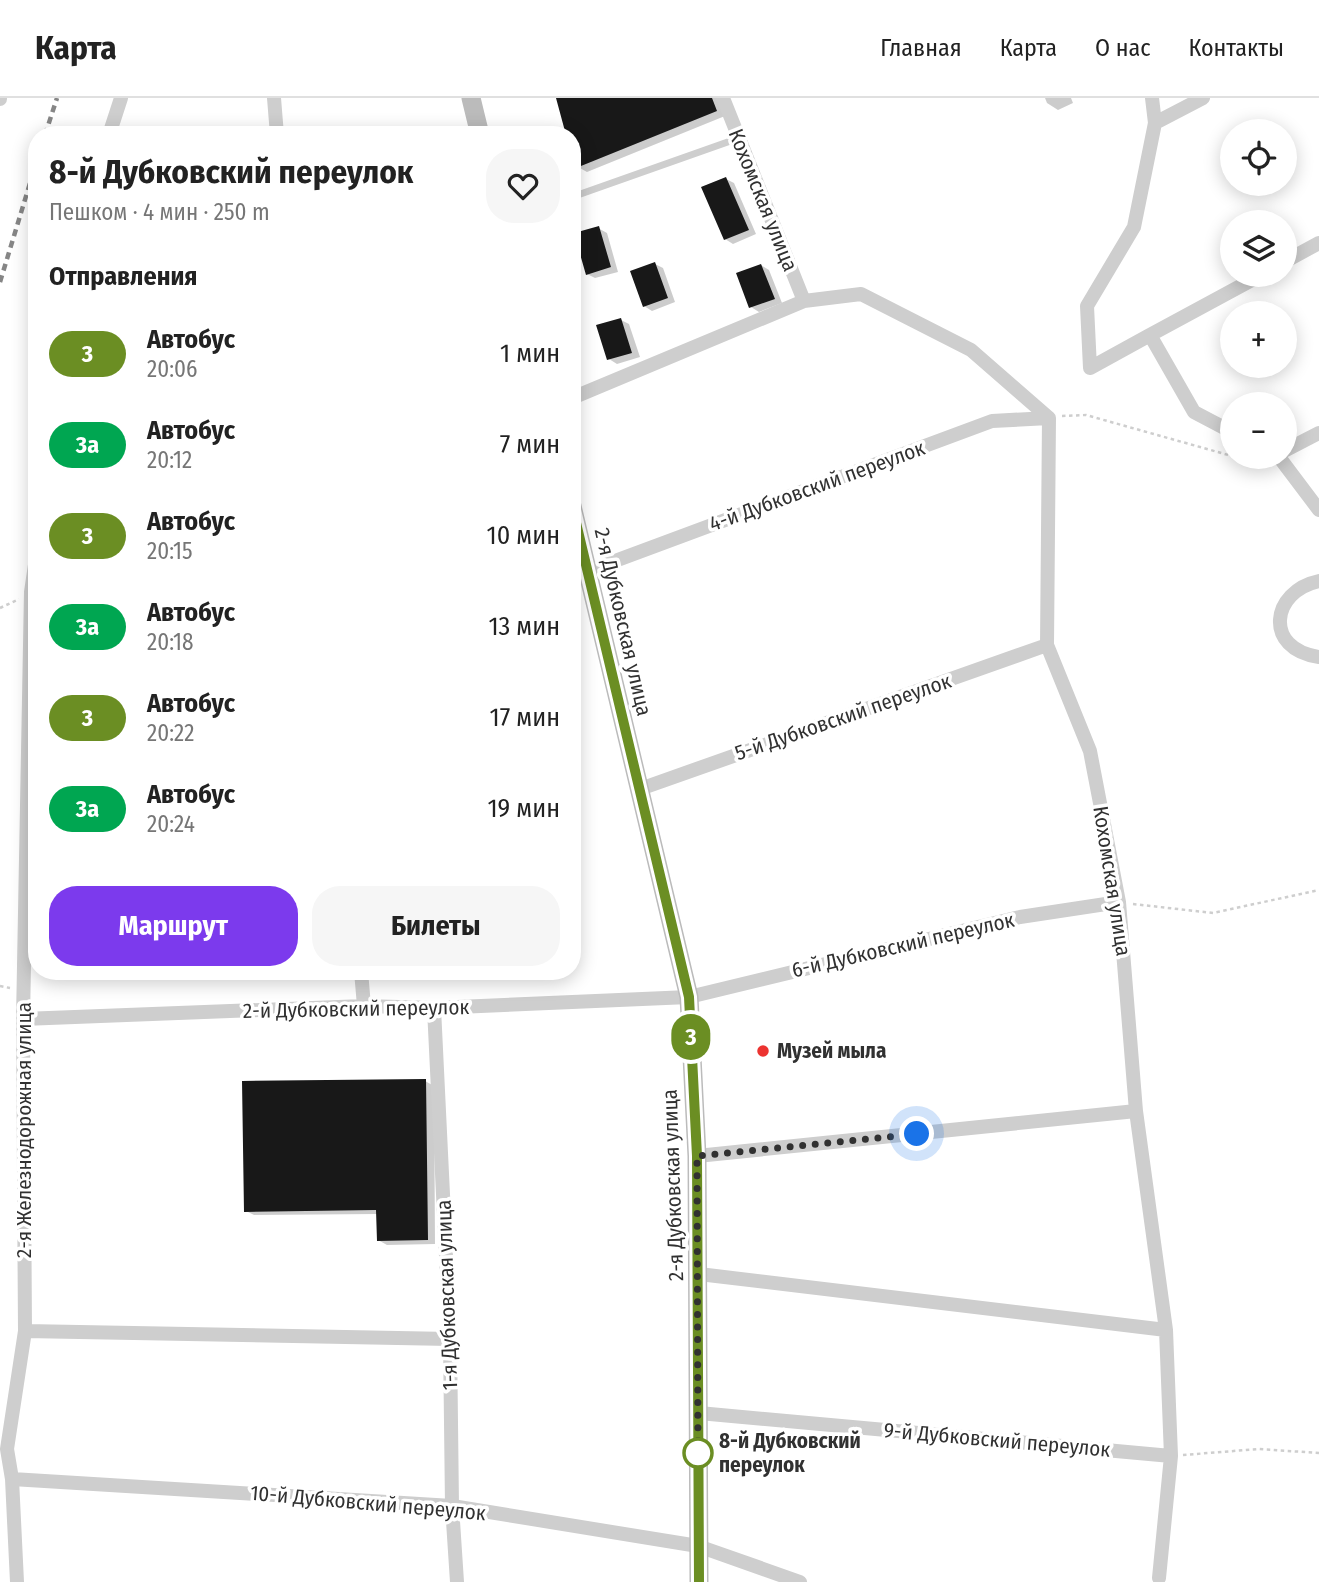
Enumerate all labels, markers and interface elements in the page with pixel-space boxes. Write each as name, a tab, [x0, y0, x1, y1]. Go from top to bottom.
text: Карта	[35, 28, 117, 68]
text: Главная	[880, 34, 962, 62]
text: Карта	[1000, 34, 1057, 62]
text: О нас	[1095, 34, 1150, 62]
text: Контакты	[1188, 34, 1284, 62]
map controls	[1220, 119, 1297, 469]
button: locate	[1220, 119, 1297, 196]
street label: Кохомская улица	[723, 125, 803, 275]
button: heart	[486, 149, 560, 223]
text: 8-й Дубковский переулок	[49, 152, 413, 192]
text: Пешком · 4 мин · 250 m	[49, 198, 270, 226]
button: layers	[1220, 210, 1297, 287]
text: Отправления	[49, 261, 198, 292]
button: +	[1220, 301, 1297, 378]
text: Автобус	[147, 324, 235, 355]
text: 1 мин	[500, 338, 560, 369]
text: 3	[82, 340, 93, 368]
text: 20:06	[147, 355, 197, 383]
button: −	[1220, 392, 1297, 469]
text: Автобус	[147, 415, 235, 446]
text: 7 мин	[500, 429, 560, 460]
text: 3а	[76, 431, 99, 459]
street label: 4-й Дубковский переулок	[706, 435, 928, 537]
text: 20:12	[147, 446, 192, 474]
text: Автобус	[147, 506, 235, 537]
text: 10 мин	[487, 520, 560, 551]
text: 3	[82, 522, 93, 550]
street label: 2-я Дубковская улица	[589, 526, 657, 718]
text: 20:15	[147, 537, 193, 565]
text: Автобус	[147, 597, 235, 628]
text: 13 мин	[488, 611, 560, 642]
text: 3а	[76, 613, 99, 641]
text: 20:18	[147, 628, 194, 656]
street label: 5-й Дубковский переулок	[732, 668, 955, 766]
text: Автобус	[147, 688, 235, 719]
text: 17 мин	[490, 702, 560, 733]
text: 3	[82, 704, 93, 732]
text: 20:22	[147, 719, 194, 747]
text: Автобус	[147, 779, 235, 810]
text: 19 мин	[487, 793, 560, 824]
text: 3а	[76, 795, 99, 823]
street label: Кохомская улица	[1087, 804, 1137, 958]
text: 20:24	[147, 810, 195, 838]
button: Маршрут	[49, 886, 298, 966]
button: Билеты	[312, 886, 560, 966]
street label: 6-й Дубковский переулок	[789, 907, 1017, 983]
street label: 2-й Дубковский переулок	[243, 994, 470, 1024]
street label: 2-я Железнодорожная улица	[11, 1002, 37, 1258]
line badge: 3	[668, 1014, 714, 1060]
text: 3	[685, 1023, 697, 1051]
place label: Музей мыла	[777, 1038, 886, 1064]
marker: Музей мыла	[755, 1043, 771, 1059]
street label: 2-я Дубковская улица	[657, 1089, 689, 1281]
your location	[899, 1116, 934, 1151]
street label: 1-я Дубковская улица	[431, 1199, 463, 1391]
street label: 9-й Дубковский переулок	[883, 1417, 1112, 1463]
place label: 8-й Дубковский переулок	[719, 1428, 861, 1478]
marker: 8-й Дубковский переулок	[683, 1438, 713, 1468]
street label: 10-й Дубковский переулок	[249, 1480, 487, 1526]

